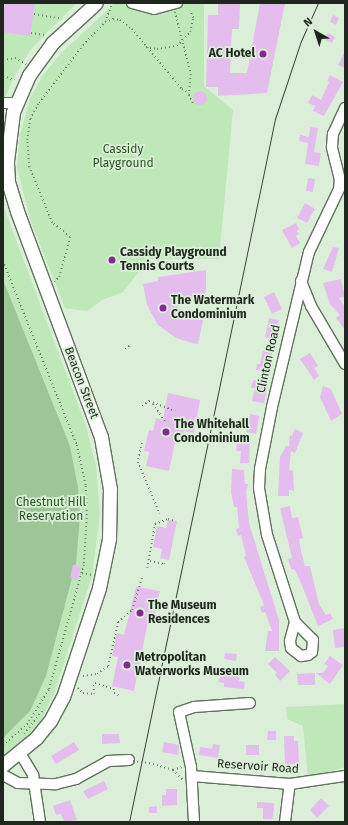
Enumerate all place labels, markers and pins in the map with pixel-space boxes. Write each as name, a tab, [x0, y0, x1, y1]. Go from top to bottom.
place label: AC Hotel	[209, 47, 255, 61]
marker: AC Hotel	[258, 49, 268, 59]
place label: Cassidy Playground Tennis Courts	[120, 246, 227, 274]
marker: Cassidy Playground Tennis Courts	[107, 255, 117, 265]
place label: The Watermark Condominium	[171, 294, 254, 322]
marker: The Watermark Condominium	[158, 303, 168, 313]
place label: The Whitehall Condominium	[174, 418, 250, 446]
marker: The Whitehall Condominium	[161, 427, 171, 437]
place label: The Museum Residences	[148, 599, 217, 627]
marker: The Museum Residences	[135, 608, 145, 618]
place label: Metropolitan Waterworks Museum	[135, 651, 249, 679]
marker: Metropolitan Waterworks Museum	[122, 660, 132, 670]

